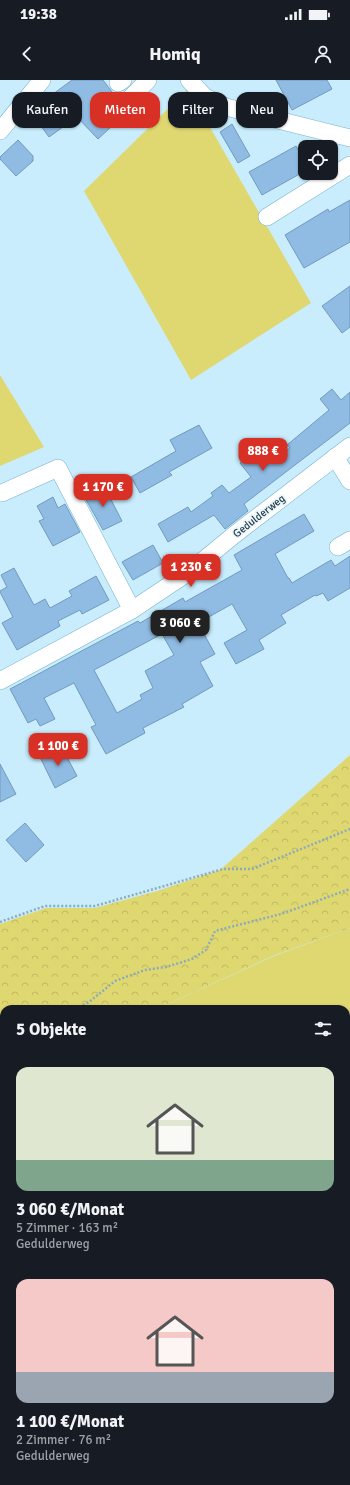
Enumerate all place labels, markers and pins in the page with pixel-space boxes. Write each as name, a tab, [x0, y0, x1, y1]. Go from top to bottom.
pin: 888 €	[235, 438, 291, 472]
pin: 1 170 €	[66, 474, 140, 508]
pin: 1 230 €	[154, 554, 228, 588]
pin: 3 060 €	[143, 610, 217, 644]
pin: 1 100 €	[21, 733, 95, 767]

